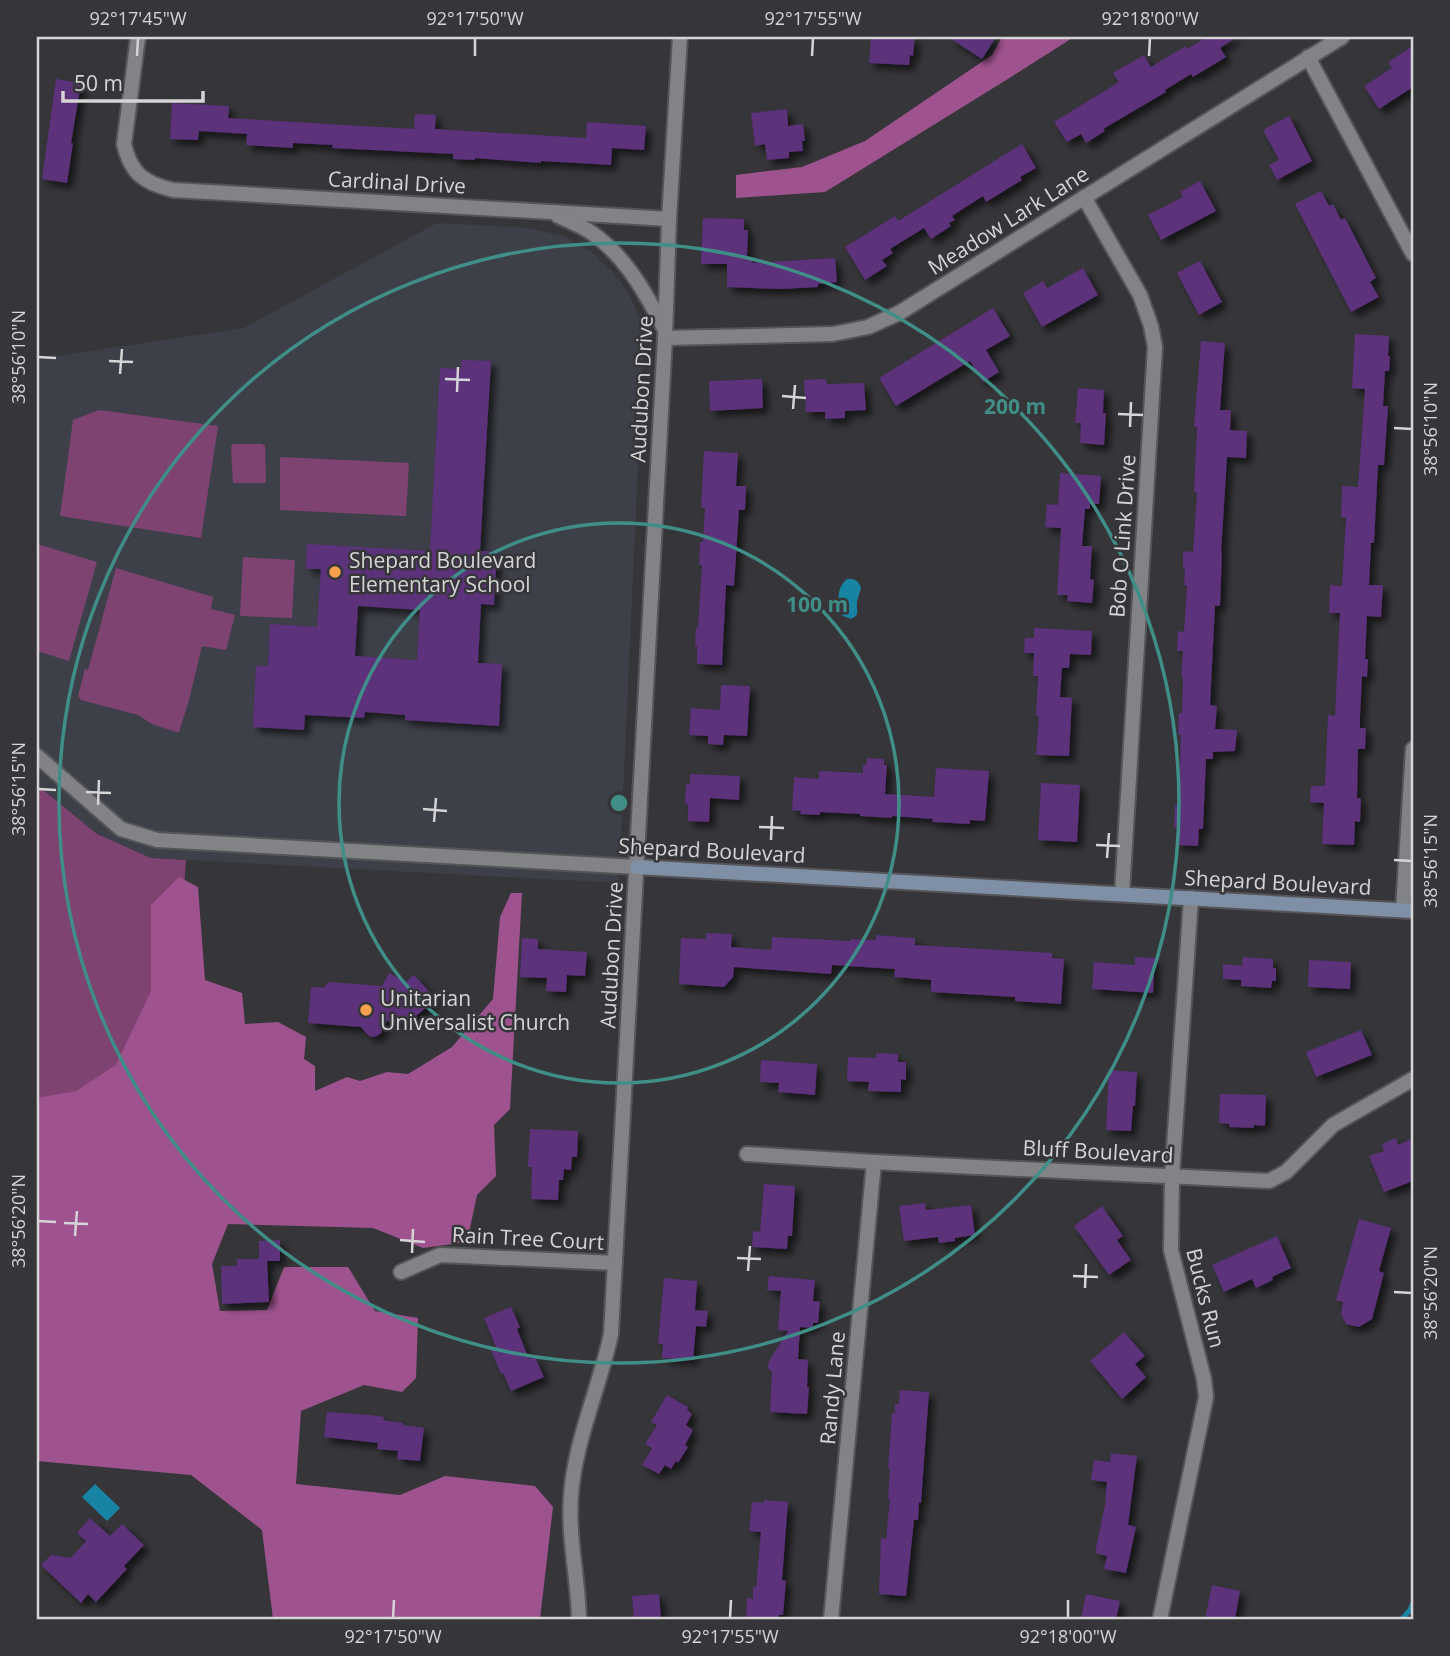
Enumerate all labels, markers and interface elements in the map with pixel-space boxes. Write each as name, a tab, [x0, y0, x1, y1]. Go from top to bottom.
text: 92°17'45"W	[89, 6, 187, 30]
text: 92°17'50"W	[426, 6, 524, 30]
text: 92°17'55"W	[764, 6, 862, 30]
text: 92°18'00"W	[1101, 6, 1199, 30]
scale bar	[63, 60, 203, 104]
text: 50 m	[74, 69, 123, 97]
street label: Meadow Lark Lane	[922, 159, 1094, 281]
street label: Cardinal Drive	[327, 164, 467, 200]
text: 38°56'10"N	[6, 310, 30, 404]
street label: Audubon Drive	[623, 315, 659, 463]
text: 38°56'10"N	[1418, 382, 1442, 476]
text: 200 m	[984, 392, 1046, 420]
street label: Bob O Link Drive	[1102, 454, 1142, 618]
place label: Shepard Boulevard Elementary School	[349, 546, 536, 598]
marker: Shepard Boulevard Elementary School	[327, 564, 343, 580]
text: 100 m	[786, 590, 848, 618]
text: 38°56'15"N	[6, 742, 30, 836]
centre of rings	[607, 791, 631, 815]
text: 38°56'15"N	[1418, 814, 1442, 908]
street label: Shepard Boulevard	[618, 831, 806, 869]
street label: Shepard Boulevard	[1184, 863, 1372, 901]
street label: Audubon Drive	[593, 881, 629, 1029]
place label: Unitarian Universalist Church	[380, 984, 570, 1036]
marker: Unitarian Universalist Church	[358, 1002, 374, 1018]
street label: Bluff Boulevard	[1022, 1133, 1174, 1169]
text: 38°56'20"N	[6, 1174, 30, 1268]
street label: Rain Tree Court	[451, 1220, 605, 1256]
street label: Bucks Run	[1180, 1245, 1232, 1351]
text: 38°56'20"N	[1418, 1246, 1442, 1340]
street label: Randy Lane	[813, 1330, 851, 1446]
text: 92°17'50"W	[344, 1624, 442, 1648]
text: 92°17'55"W	[681, 1624, 779, 1648]
text: 92°18'00"W	[1019, 1624, 1117, 1648]

